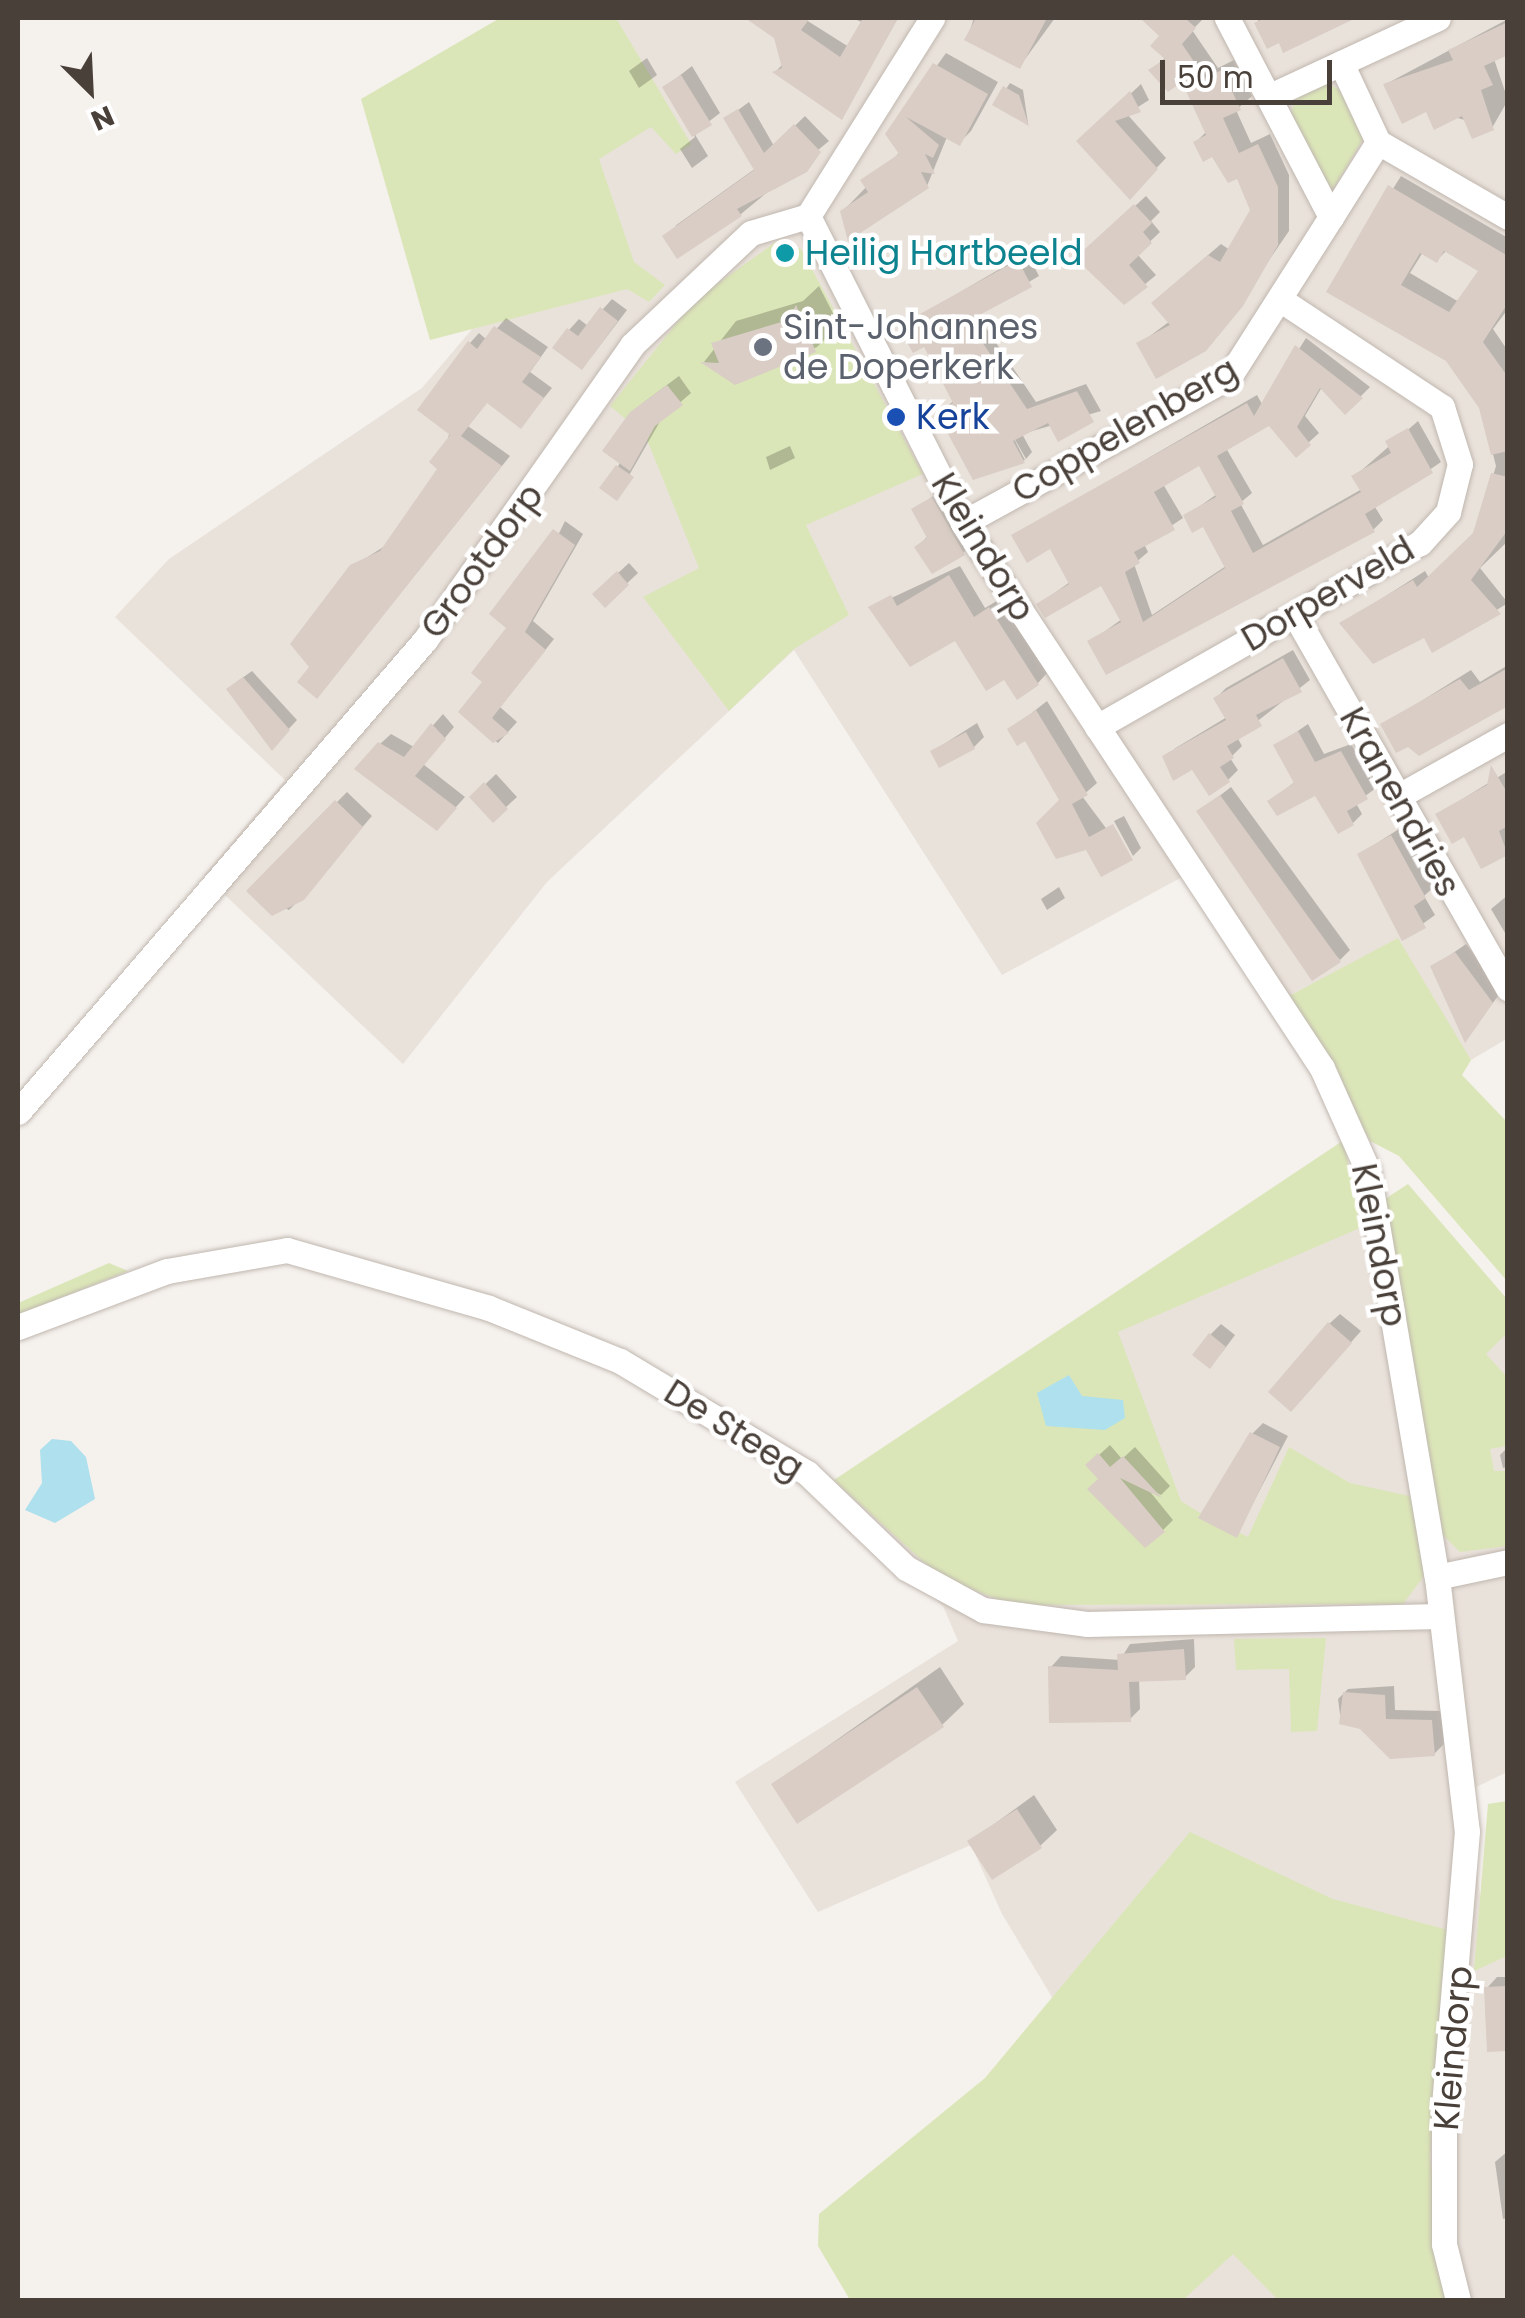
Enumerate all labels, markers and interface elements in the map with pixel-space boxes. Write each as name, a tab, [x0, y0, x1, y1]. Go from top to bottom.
north arrow	[40, 40, 140, 140]
scale bar	[1165, 40, 1338, 102]
text: 50 m	[1177, 56, 1254, 99]
text: N	[85, 96, 120, 140]
place label: Heilig Hartbeeld	[805, 232, 1083, 274]
marker: Heilig Hartbeeld	[774, 242, 796, 264]
place label: Sint-Johannes de Doperkerk	[783, 306, 1038, 388]
marker: Sint-Johannes de Doperkerk	[752, 336, 774, 358]
street label: Coppelenberg	[1005, 349, 1245, 511]
place label: Kerk	[916, 396, 990, 438]
marker: Kerk	[885, 406, 907, 428]
street label: Kleindorp	[922, 465, 1044, 629]
street label: Grootdorp	[412, 476, 552, 646]
street label: Dorperveld	[1234, 528, 1422, 660]
street label: Kranendries	[1331, 700, 1469, 904]
street label: Kleindorp	[1343, 1160, 1415, 1330]
street label: De Steeg	[657, 1371, 811, 1489]
street label: Kleindorp	[1425, 1964, 1481, 2132]

